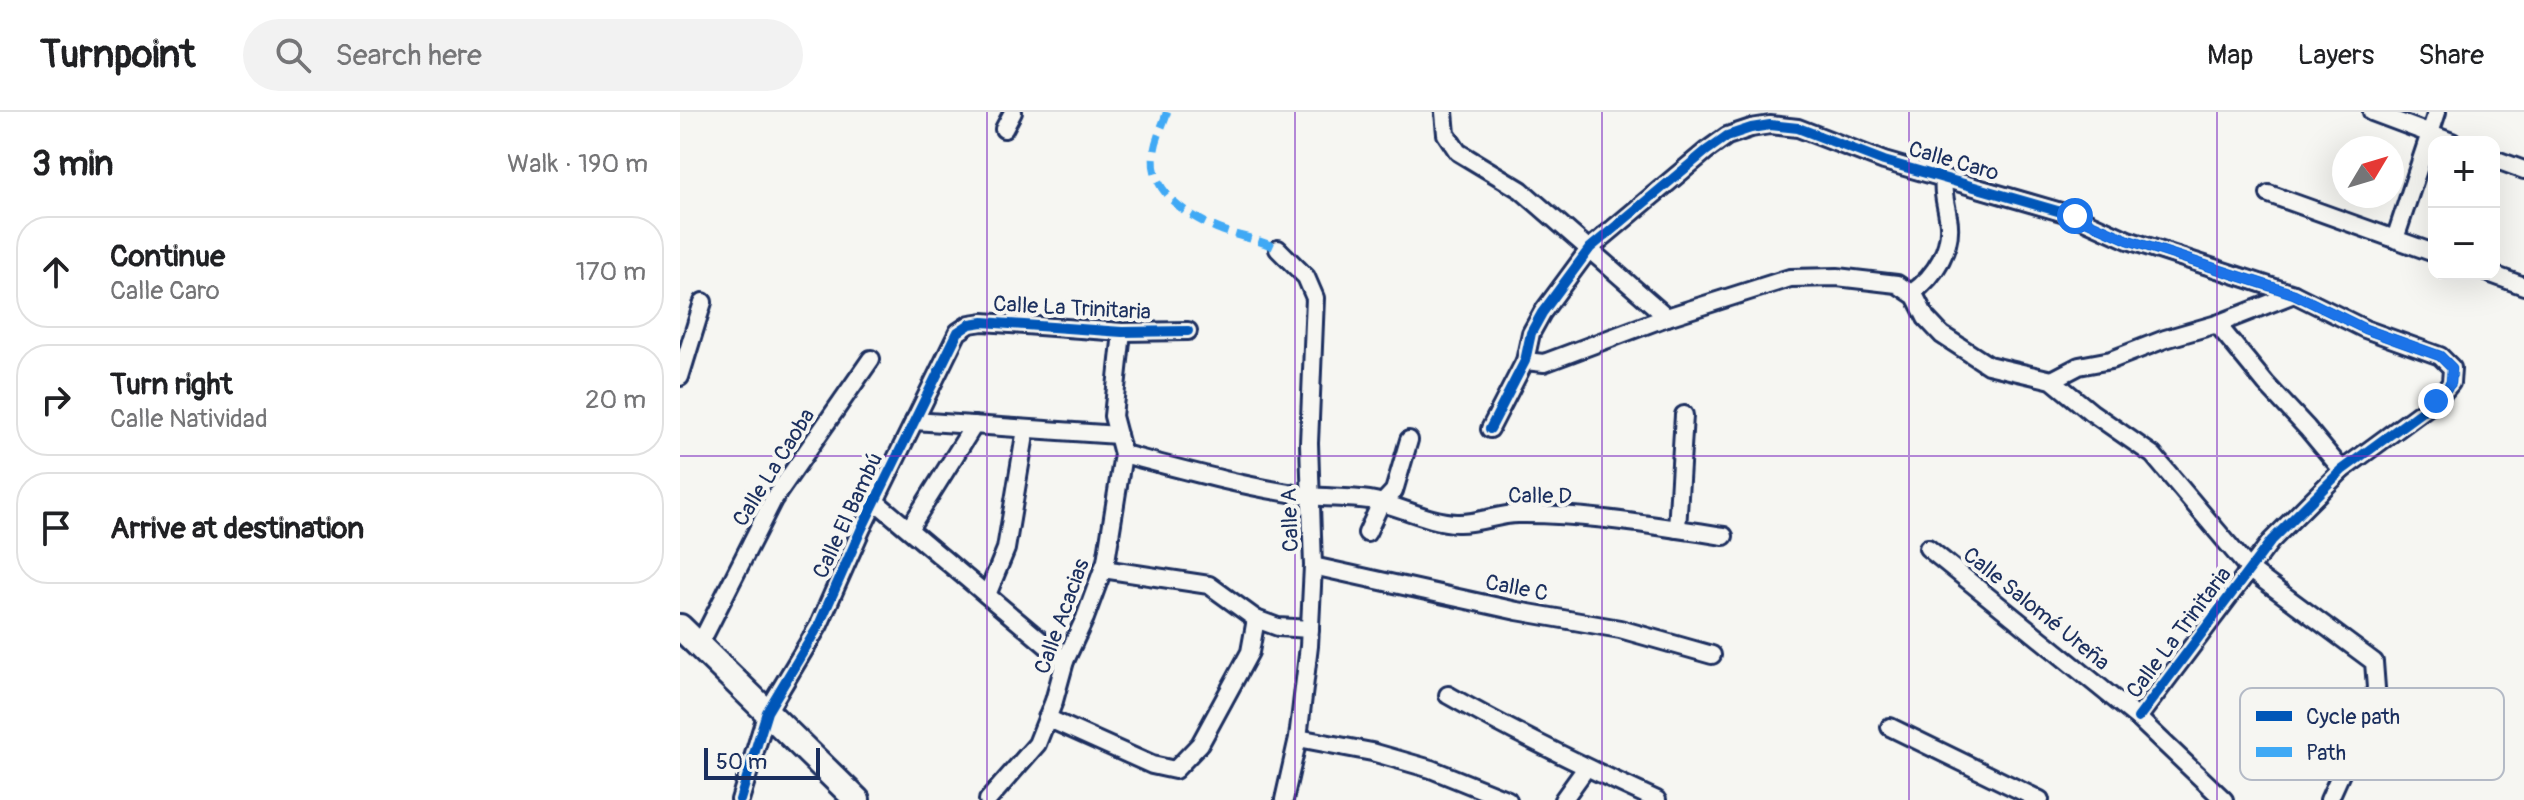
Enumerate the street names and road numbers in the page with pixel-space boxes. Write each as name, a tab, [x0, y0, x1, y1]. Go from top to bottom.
street label: Calle Caro	[1905, 135, 2002, 187]
street label: Calle La Trinitaria	[992, 290, 1152, 326]
street label: Calle La Caoba	[726, 403, 821, 532]
street label: Calle El Bambú	[807, 448, 889, 583]
street label: Calle D	[1508, 481, 1572, 511]
street label: Calle A	[1275, 487, 1305, 553]
street label: Calle Salomé Ureña	[1957, 541, 2116, 677]
street label: Calle Acacias	[1028, 555, 1096, 678]
street label: Calle La Trinitaria	[2120, 561, 2237, 704]
street label: Calle C	[1483, 568, 1551, 608]

